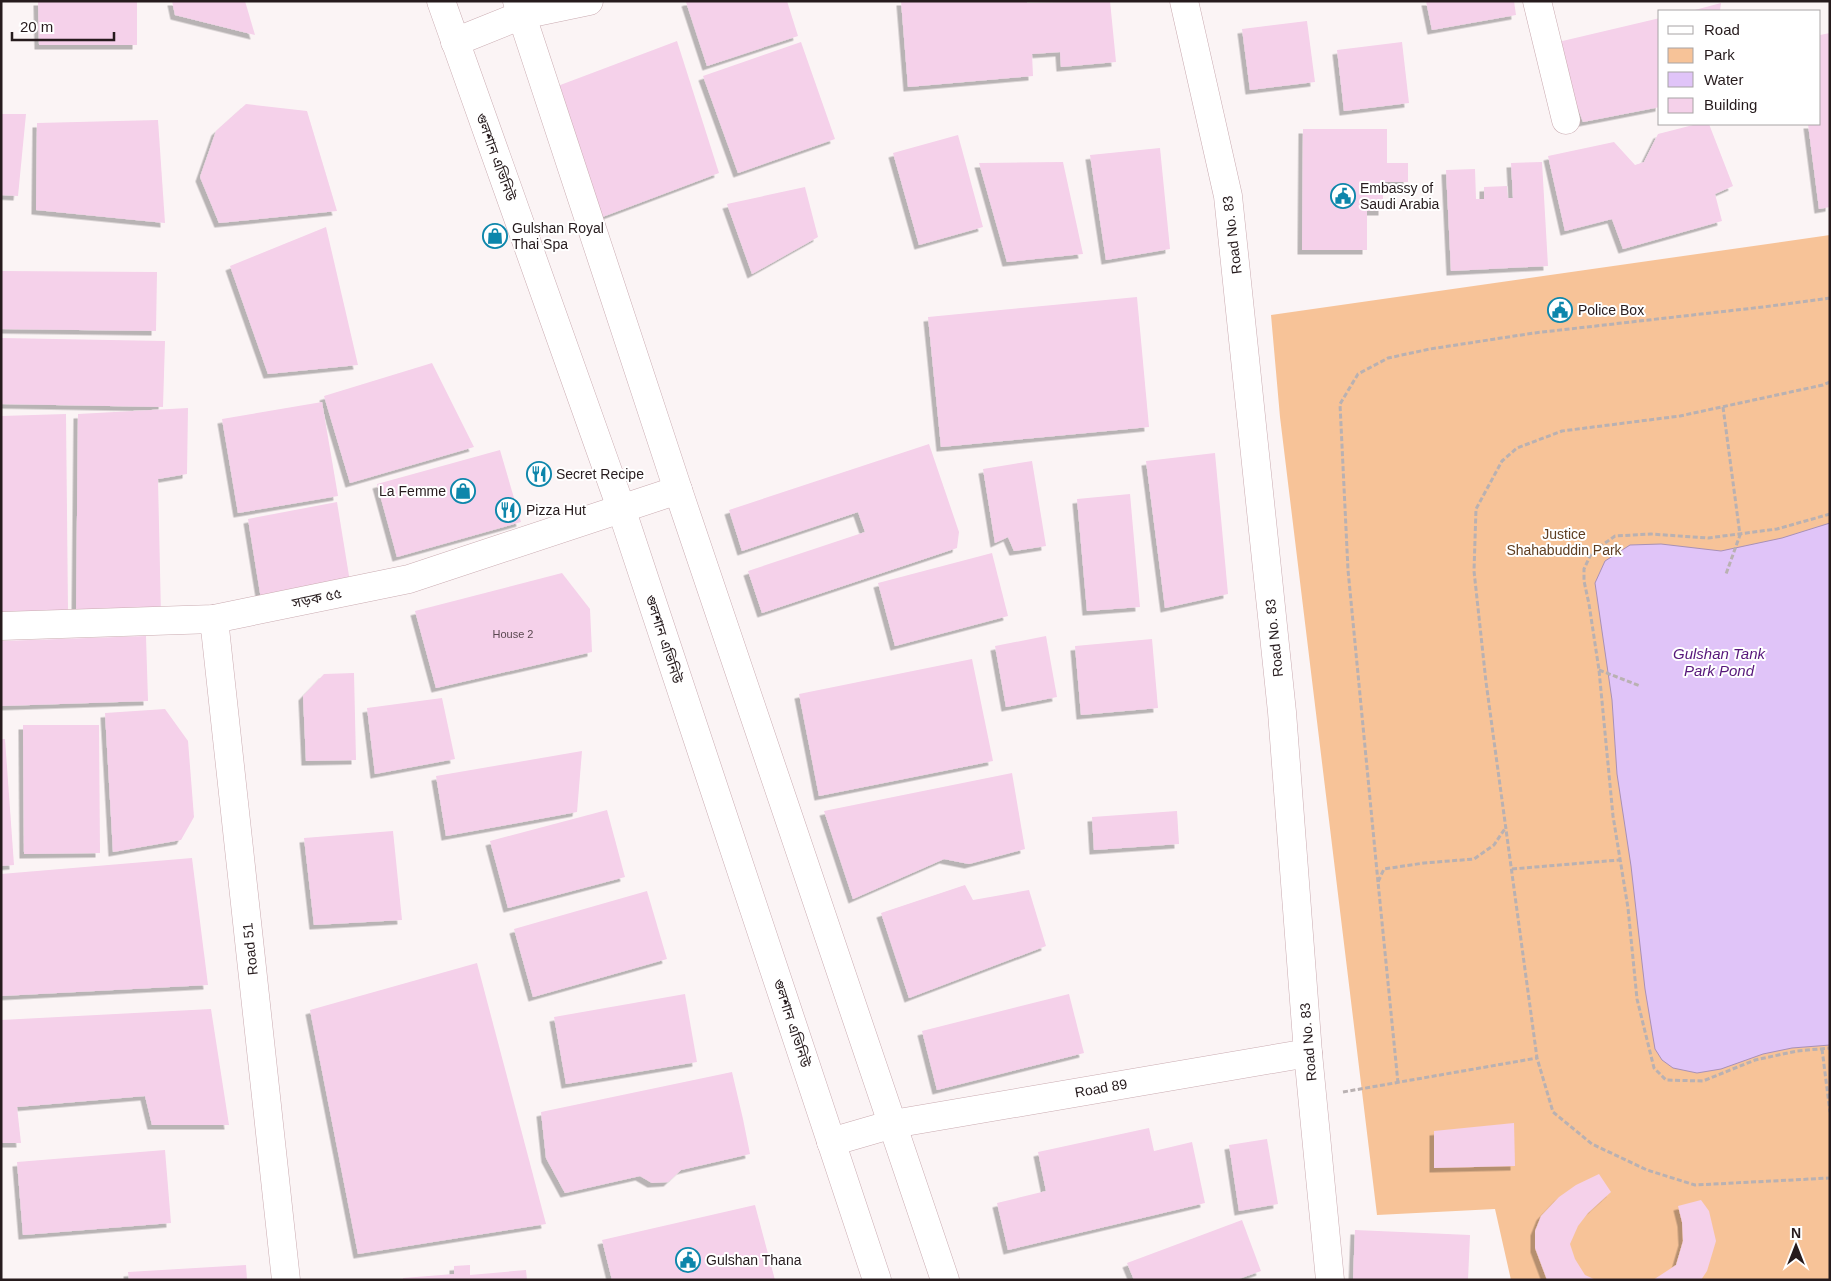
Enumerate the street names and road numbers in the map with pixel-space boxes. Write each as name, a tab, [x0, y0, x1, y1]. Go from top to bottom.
street label: গুলশান এভিনিউ	[473, 111, 520, 204]
street label: Road No. 83	[1219, 195, 1245, 275]
street label: সড়ক ৫৫	[290, 585, 343, 611]
street label: গুলশান এভিনিউ	[642, 593, 686, 686]
street label: Road No. 83	[1262, 598, 1286, 678]
street label: Road 51	[239, 922, 261, 976]
street label: গুলশান এভিনিউ	[770, 977, 814, 1070]
street label: Road No. 83	[1297, 1002, 1319, 1082]
street label: Road 89	[1074, 1075, 1129, 1100]

